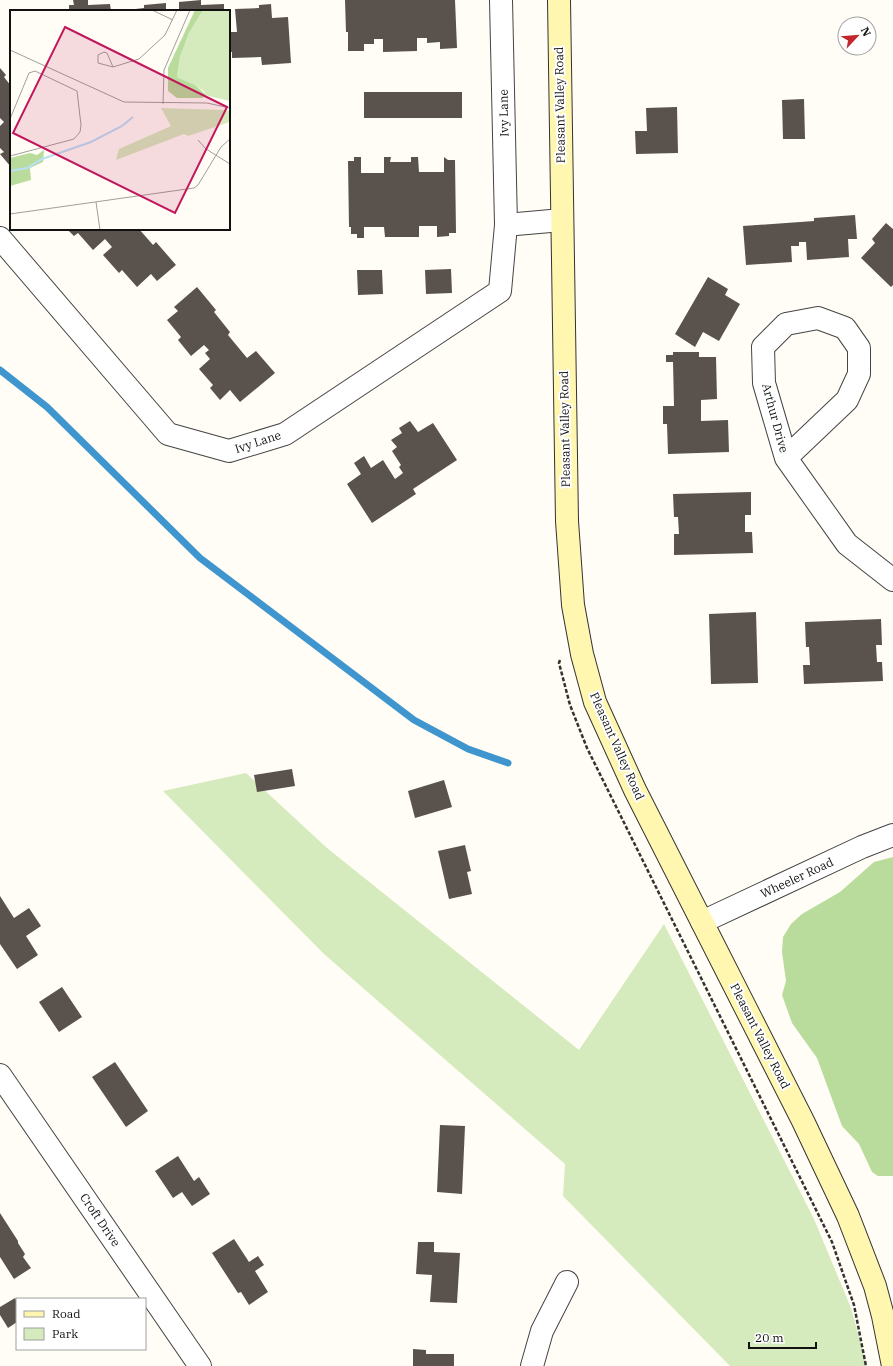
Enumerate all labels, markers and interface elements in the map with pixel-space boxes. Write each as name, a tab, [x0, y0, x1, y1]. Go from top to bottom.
inset map	[10, 10, 230, 230]
north arrow	[837, 16, 877, 56]
text: N	[858, 25, 874, 39]
street label: Pleasant Valley Road	[551, 47, 568, 163]
street label: Ivy Lane	[496, 89, 511, 137]
street label: Pleasant Valley Road	[556, 371, 573, 487]
street label: Arthur Drive	[759, 382, 792, 454]
street label: Ivy Lane	[233, 427, 283, 456]
street label: Pleasant Valley Road	[587, 690, 648, 802]
street label: Wheeler Road	[758, 854, 836, 901]
street label: Pleasant Valley Road	[727, 980, 794, 1091]
street label: Croft Drive	[77, 1190, 124, 1249]
legend	[16, 1298, 146, 1350]
text: Road	[52, 1306, 81, 1321]
scale bar	[749, 1324, 816, 1350]
text: Park	[52, 1326, 78, 1341]
text: 20 m	[755, 1330, 784, 1345]

